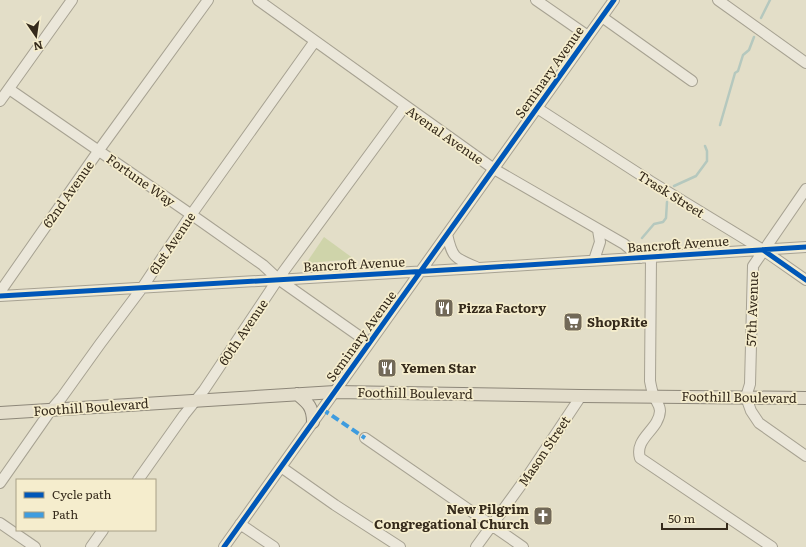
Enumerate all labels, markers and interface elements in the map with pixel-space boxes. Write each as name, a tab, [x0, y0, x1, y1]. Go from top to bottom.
north arrow	[16, 16, 56, 56]
street label: Seminary Avenue	[510, 22, 588, 122]
text: N	[32, 38, 45, 56]
street label: Avenal Avenue	[403, 101, 488, 168]
street label: Fortune Way	[103, 149, 180, 211]
street label: 62nd Avenue	[37, 156, 98, 231]
street label: Trask Street	[634, 165, 709, 222]
street label: 61st Avenue	[144, 208, 200, 278]
street label: Bancroft Avenue	[626, 230, 730, 257]
street label: Bancroft Avenue	[303, 251, 406, 276]
street label: 57th Avenue	[741, 271, 762, 347]
street label: Seminary Avenue	[321, 286, 400, 385]
street label: 60th Avenue	[213, 294, 272, 369]
restaurant icon: Pizza Factory	[433, 297, 455, 319]
place label: Pizza Factory	[458, 298, 546, 317]
supermarket icon: ShopRite	[562, 311, 584, 333]
place label: ShopRite	[587, 312, 648, 331]
restaurant icon: Yemen Star	[376, 357, 398, 379]
place label: Yemen Star	[401, 358, 476, 377]
street label: Foothill Boulevard	[357, 382, 473, 403]
street label: Foothill Boulevard	[681, 386, 797, 407]
street label: Foothill Boulevard	[33, 393, 149, 420]
street label: Mason Street	[513, 411, 575, 490]
legend	[16, 479, 156, 531]
text: Cycle path	[52, 485, 112, 503]
place label: New Pilgrim Congregational Church	[374, 499, 529, 533]
text: Path	[52, 505, 78, 523]
church icon: New Pilgrim Congregational Church	[532, 505, 554, 527]
scale bar	[662, 505, 727, 531]
text: 50 m	[668, 509, 695, 527]

